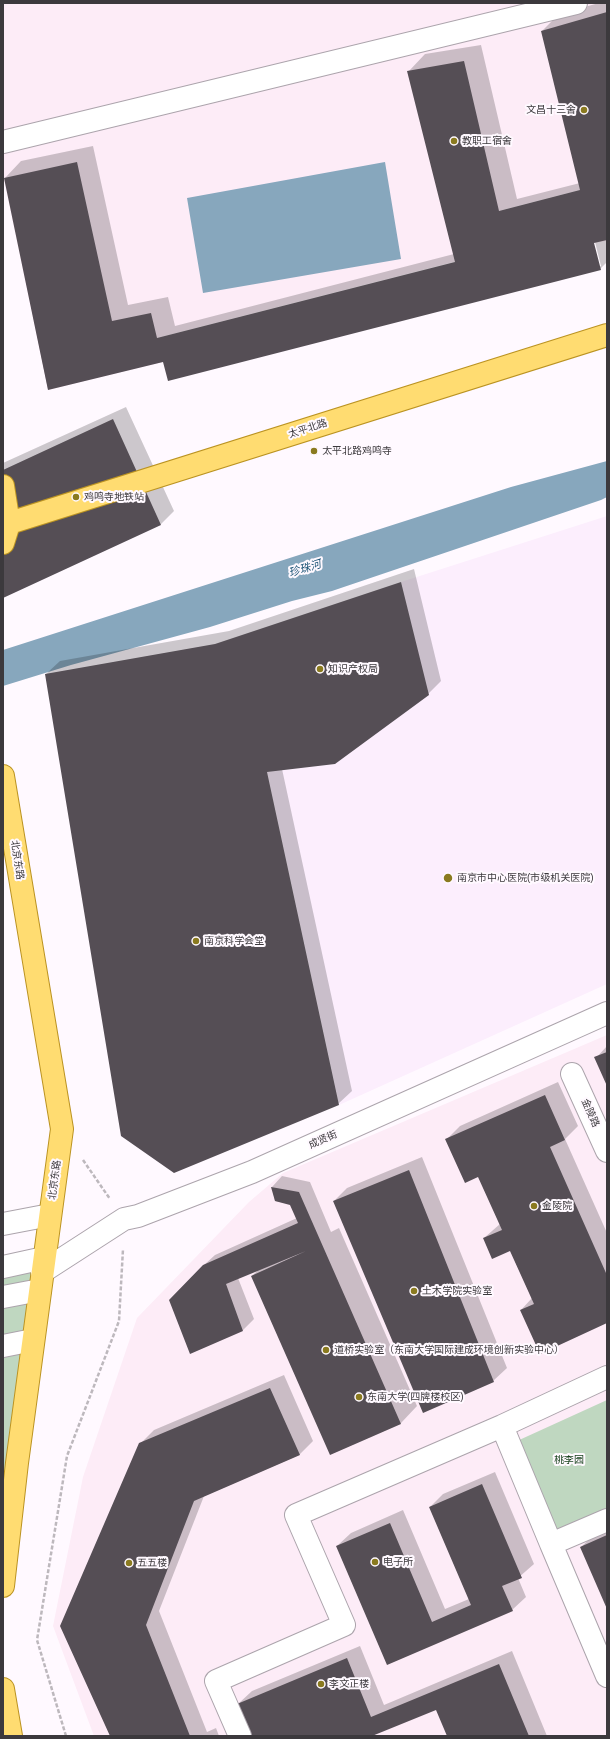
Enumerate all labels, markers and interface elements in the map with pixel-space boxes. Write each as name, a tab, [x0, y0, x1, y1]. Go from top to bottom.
place label: 文昌十三舍	[526, 104, 576, 116]
marker: 文昌十三舍	[579, 105, 589, 115]
place label: 教职工宿舍	[462, 135, 512, 147]
marker: 教职工宿舍	[449, 136, 459, 146]
street label: 太平北路	[287, 417, 329, 441]
place label: 太平北路鸡鸣寺	[322, 445, 392, 457]
marker: 太平北路鸡鸣寺	[309, 446, 319, 456]
place label: 鸡鸣寺地铁站	[84, 491, 144, 503]
marker: 鸡鸣寺地铁站	[71, 492, 81, 502]
water label: 珍珠河	[287, 558, 323, 580]
place label: 知识产权局	[328, 663, 378, 675]
marker: 知识产权局	[315, 664, 325, 674]
street label: 北京东路	[8, 839, 26, 881]
marker: 南京市中心医院(市级机关医院)	[442, 872, 454, 884]
place label: 南京市中心医院(市级机关医院)	[457, 872, 594, 884]
place label: 南京科学会堂	[204, 935, 264, 947]
marker: 南京科学会堂	[191, 936, 201, 946]
street label: 金陵路	[578, 1097, 602, 1129]
street label: 成贤街	[307, 1128, 339, 1152]
street label: 北京东路	[46, 1159, 64, 1201]
place label: 金陵院	[542, 1200, 572, 1212]
marker: 金陵院	[529, 1201, 539, 1211]
place label: 土木学院实验室	[422, 1285, 492, 1297]
marker: 土木学院实验室	[409, 1286, 419, 1296]
place label: 道桥实验室（东南大学国际建成环境创新实验中心）	[334, 1344, 564, 1356]
marker: 道桥实验室（东南大学国际建成环境创新实验中心）	[321, 1345, 331, 1355]
place label: 东南大学(四牌楼校区)	[367, 1391, 464, 1403]
marker: 东南大学(四牌楼校区)	[354, 1392, 364, 1402]
park label: 桃李园	[554, 1454, 584, 1466]
place label: 电子所	[383, 1556, 413, 1568]
place label: 五五楼	[137, 1557, 167, 1569]
marker: 电子所	[370, 1557, 380, 1567]
marker: 五五楼	[124, 1558, 134, 1568]
place label: 李文正楼	[329, 1678, 369, 1690]
marker: 李文正楼	[316, 1679, 326, 1689]

